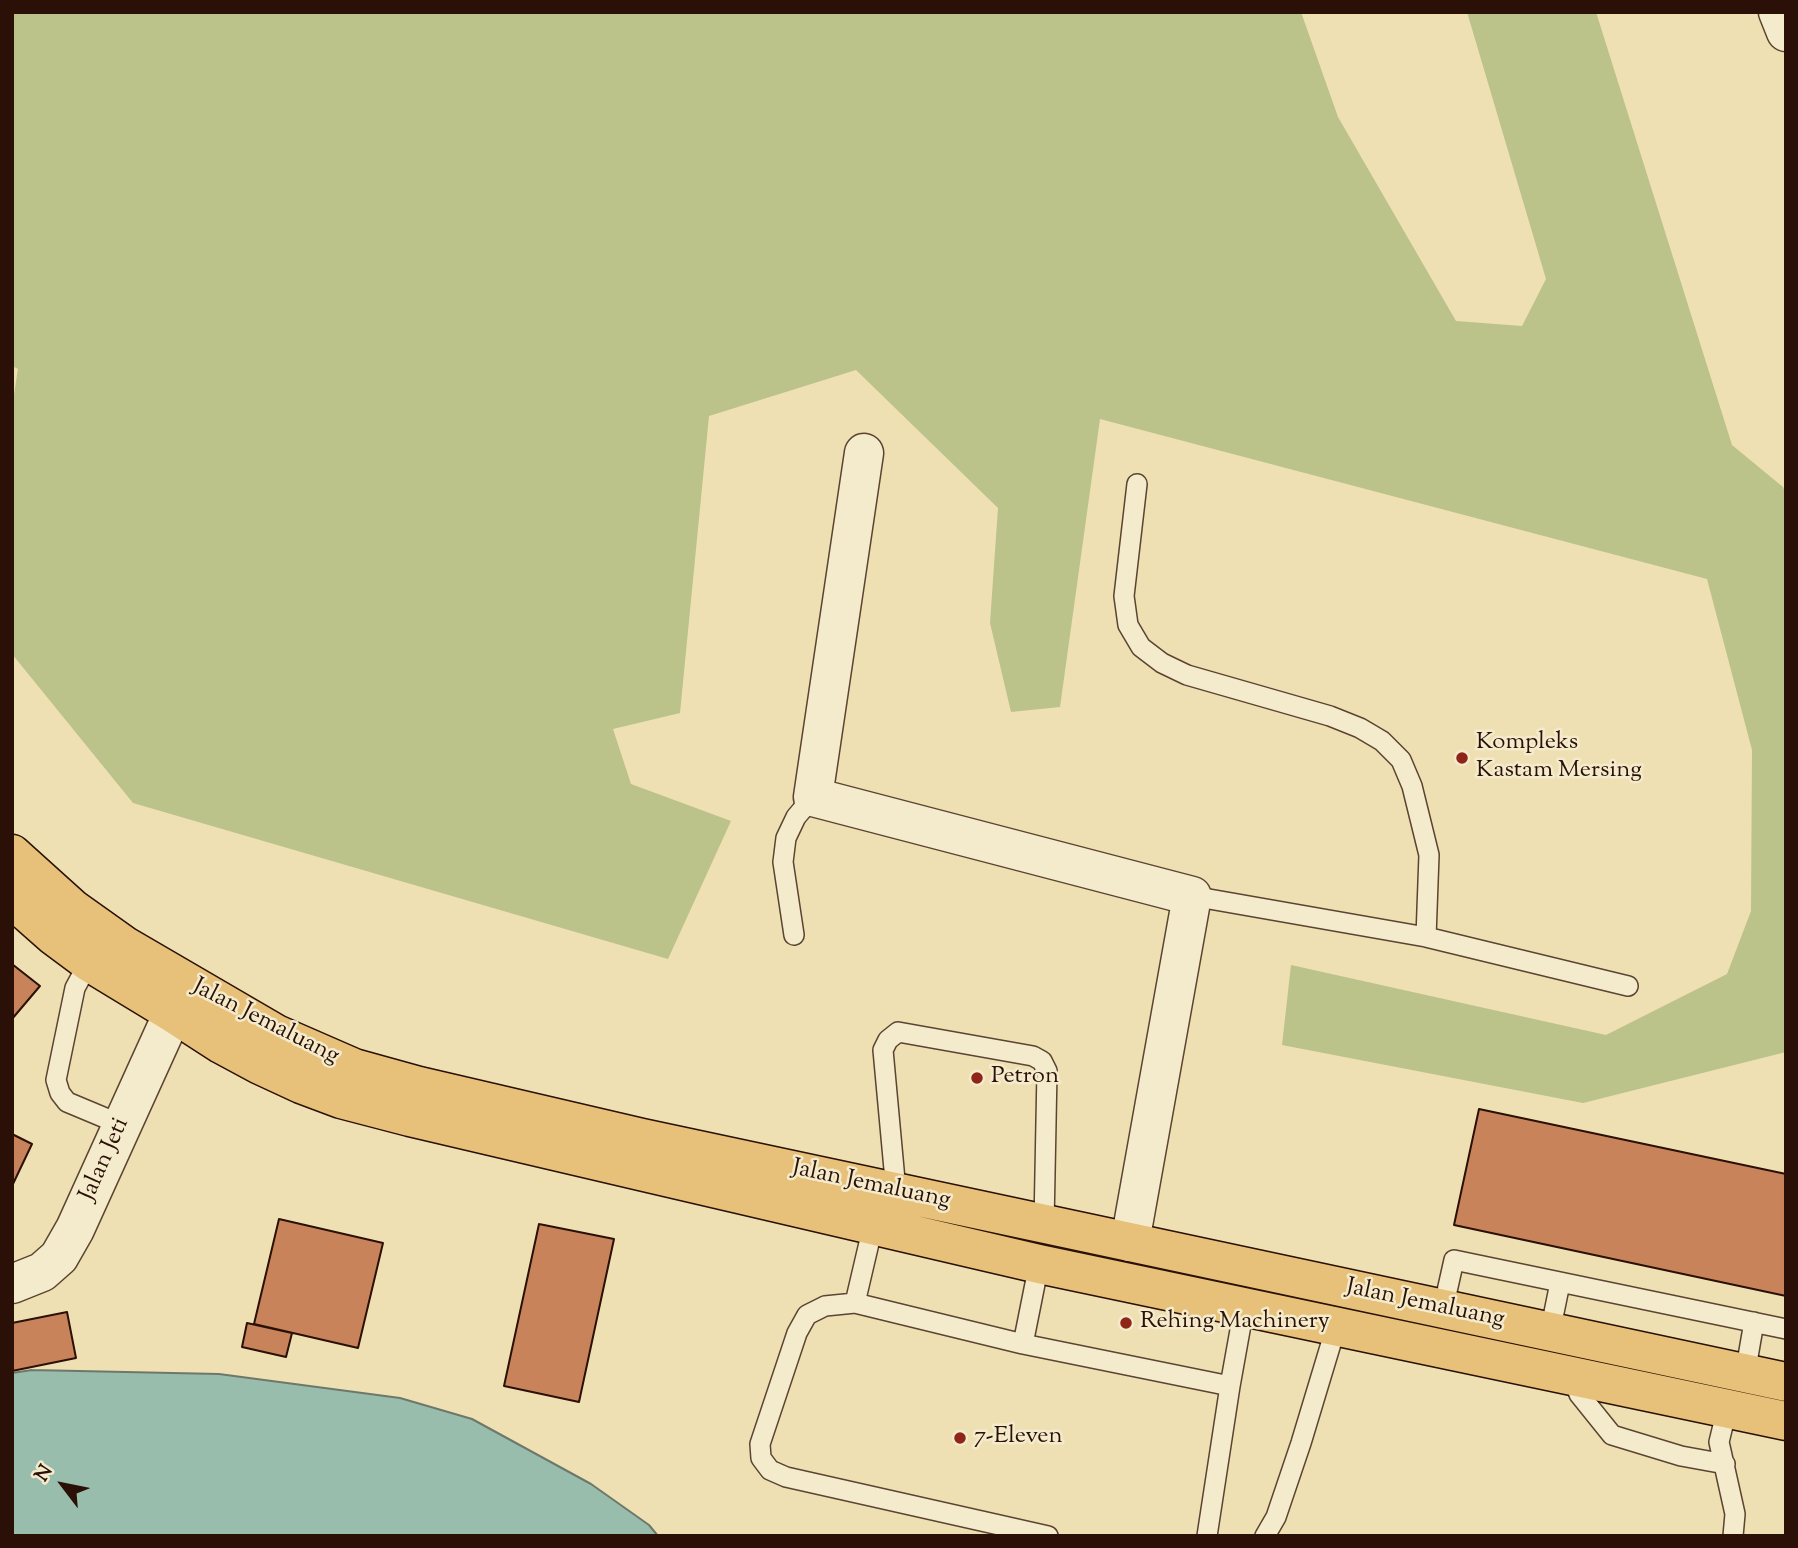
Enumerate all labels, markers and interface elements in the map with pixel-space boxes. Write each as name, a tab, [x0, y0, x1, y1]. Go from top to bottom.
place label: Kompleks Kastam Mersing	[1476, 730, 1642, 786]
marker: Kompleks Kastam Mersing	[1454, 750, 1470, 766]
street label: Jalan Jemaluang	[187, 974, 343, 1072]
place label: Petron	[991, 1064, 1059, 1092]
marker: Petron	[969, 1070, 985, 1086]
street label: Jalan Jeti	[75, 1114, 137, 1206]
street label: Jalan Jemaluang	[789, 1155, 953, 1217]
street label: Jalan Jemaluang	[1343, 1274, 1507, 1336]
place label: Rehing Machinery	[1140, 1309, 1330, 1337]
marker: Rehing Machinery	[1118, 1315, 1134, 1331]
place label: 7-Eleven	[974, 1424, 1063, 1452]
marker: 7-Eleven	[952, 1430, 968, 1446]
north arrow	[28, 1450, 98, 1520]
text: N	[29, 1460, 60, 1487]

